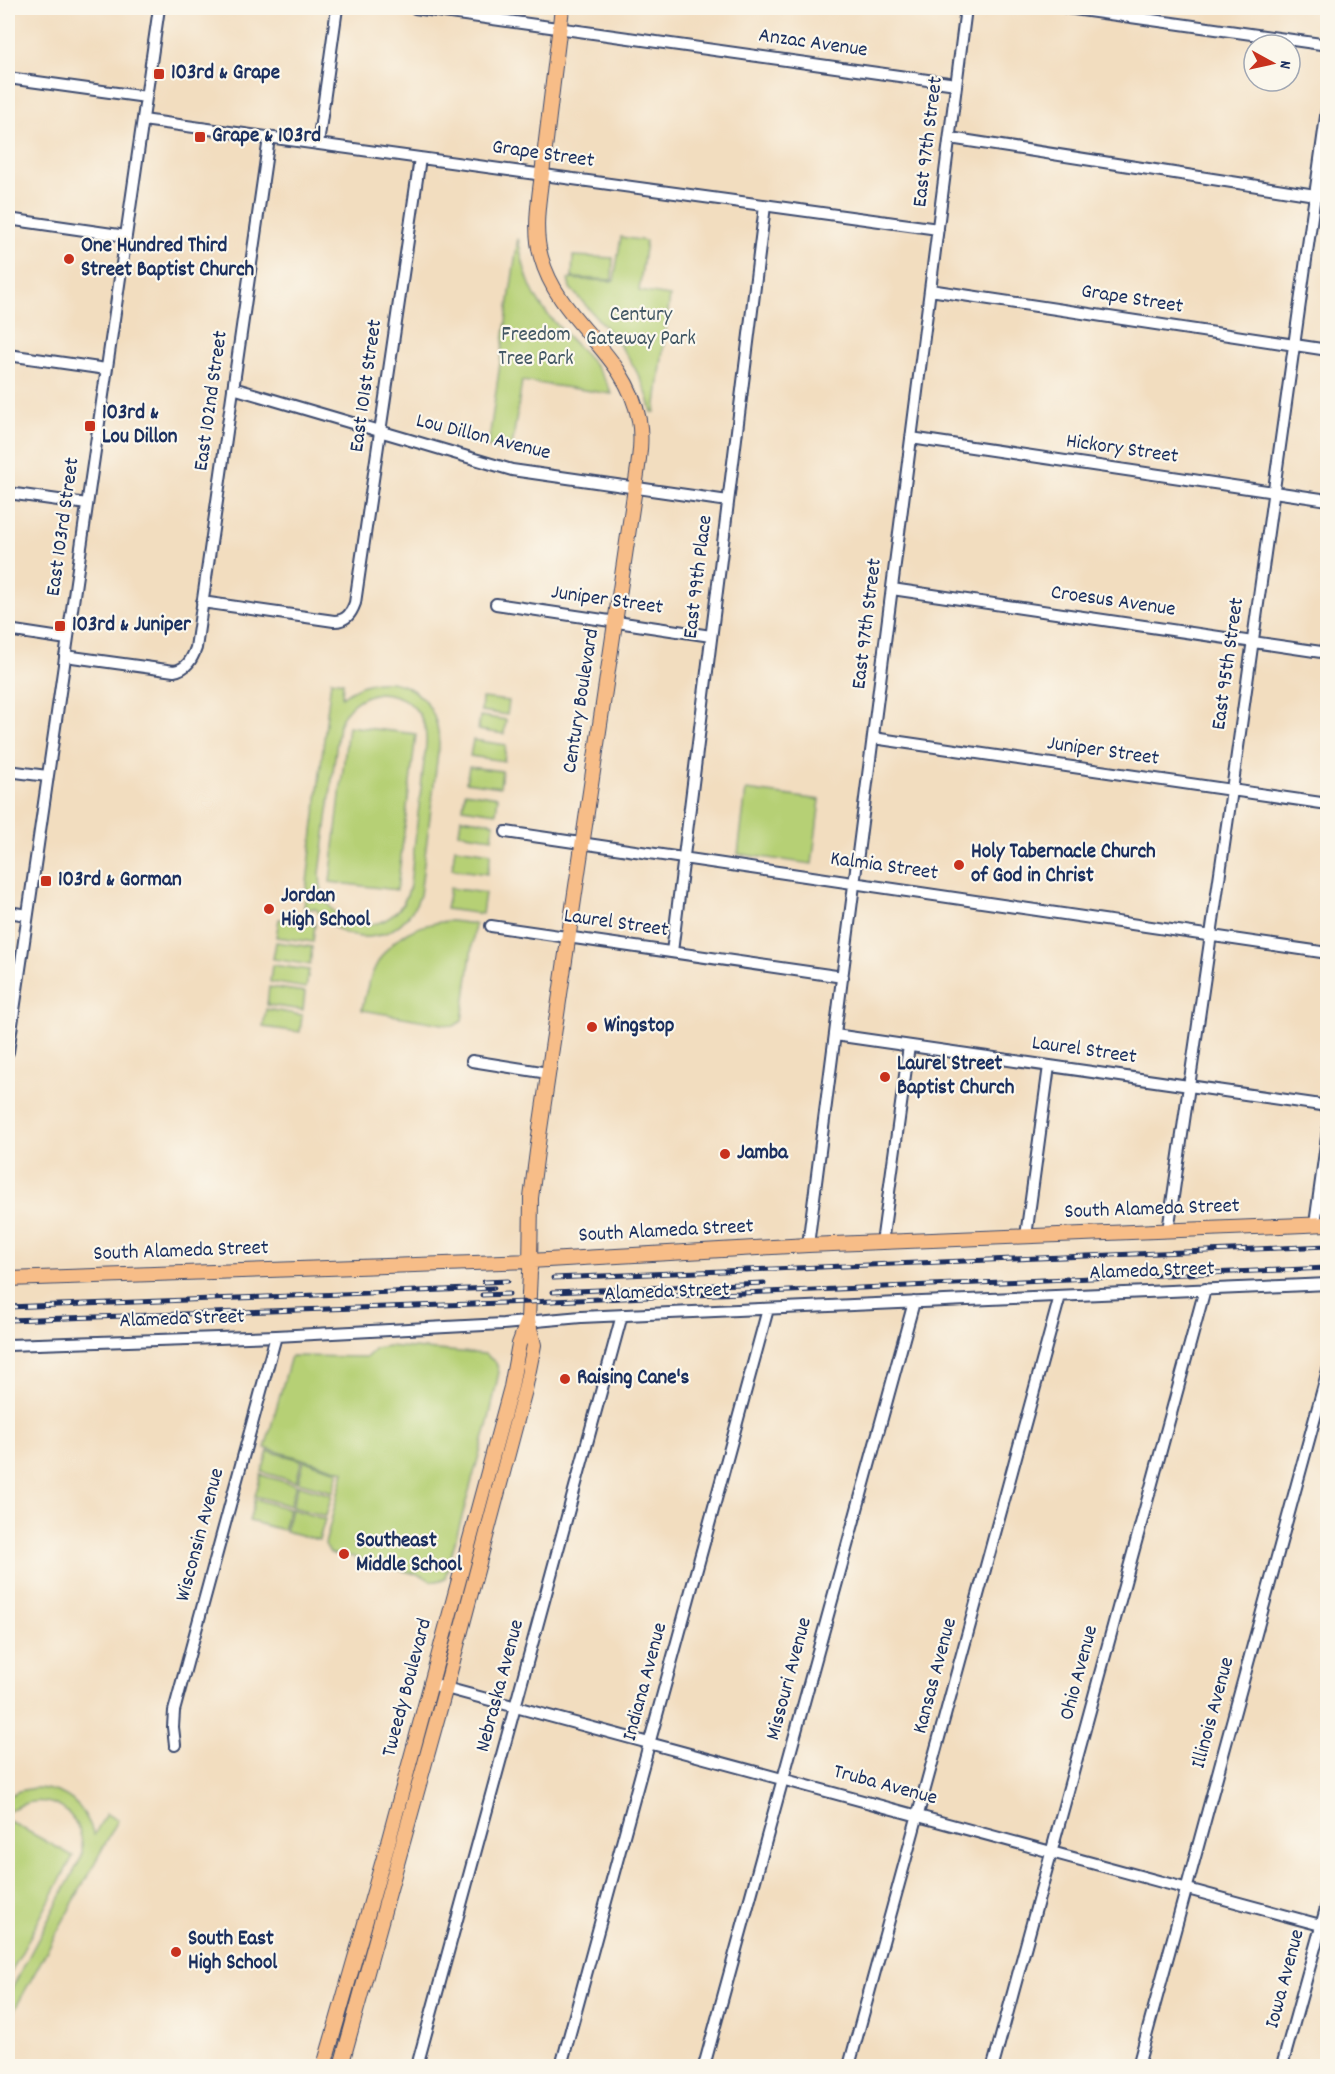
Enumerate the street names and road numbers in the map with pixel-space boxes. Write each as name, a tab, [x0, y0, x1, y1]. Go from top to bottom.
street label: Anzac Avenue	[757, 22, 869, 66]
street label: East 97th Street	[906, 75, 952, 209]
street label: Grape Street	[490, 133, 596, 177]
street label: Grape Street	[1079, 277, 1185, 323]
street label: East 101st Street	[343, 317, 391, 454]
street label: East 102nd Street	[187, 329, 237, 473]
street label: Lou Dillon Avenue	[413, 407, 553, 469]
street label: Hickory Street	[1064, 427, 1180, 473]
street label: East 103rd Street	[39, 456, 89, 598]
street label: East 99th Place	[677, 514, 721, 640]
street label: East 97th Street	[845, 557, 891, 691]
street label: Juniper Street	[549, 578, 665, 624]
street label: Croesus Avenue	[1049, 578, 1177, 626]
street label: East 95th Street	[1205, 596, 1253, 732]
street label: Century Boulevard	[556, 627, 608, 775]
street label: Juniper Street	[1045, 729, 1161, 775]
street label: Kalmia Street	[828, 845, 940, 889]
street label: Laurel Street	[562, 902, 671, 946]
street label: Laurel Street	[1030, 1029, 1139, 1073]
street label: South Alameda Street	[1064, 1192, 1240, 1228]
street label: South Alameda Street	[578, 1212, 755, 1252]
street label: South Alameda Street	[93, 1234, 269, 1270]
street label: Alameda Street	[1089, 1255, 1215, 1289]
street label: Alameda Street	[604, 1276, 730, 1310]
street label: Alameda Street	[119, 1303, 245, 1337]
street label: Wisconsin Avenue	[169, 1465, 233, 1605]
street label: Missouri Avenue	[759, 1614, 821, 1744]
street label: Tweedy Boulevard	[375, 1615, 441, 1761]
street label: Kansas Avenue	[906, 1615, 966, 1737]
street label: Nebraska Avenue	[469, 1616, 533, 1756]
street label: Indiana Avenue	[616, 1619, 676, 1745]
street label: Ohio Avenue	[1053, 1622, 1107, 1724]
street label: Illinois Avenue	[1185, 1654, 1243, 1772]
street label: Truba Avenue	[830, 1758, 940, 1814]
street label: Iowa Avenue	[1258, 1926, 1314, 2032]

